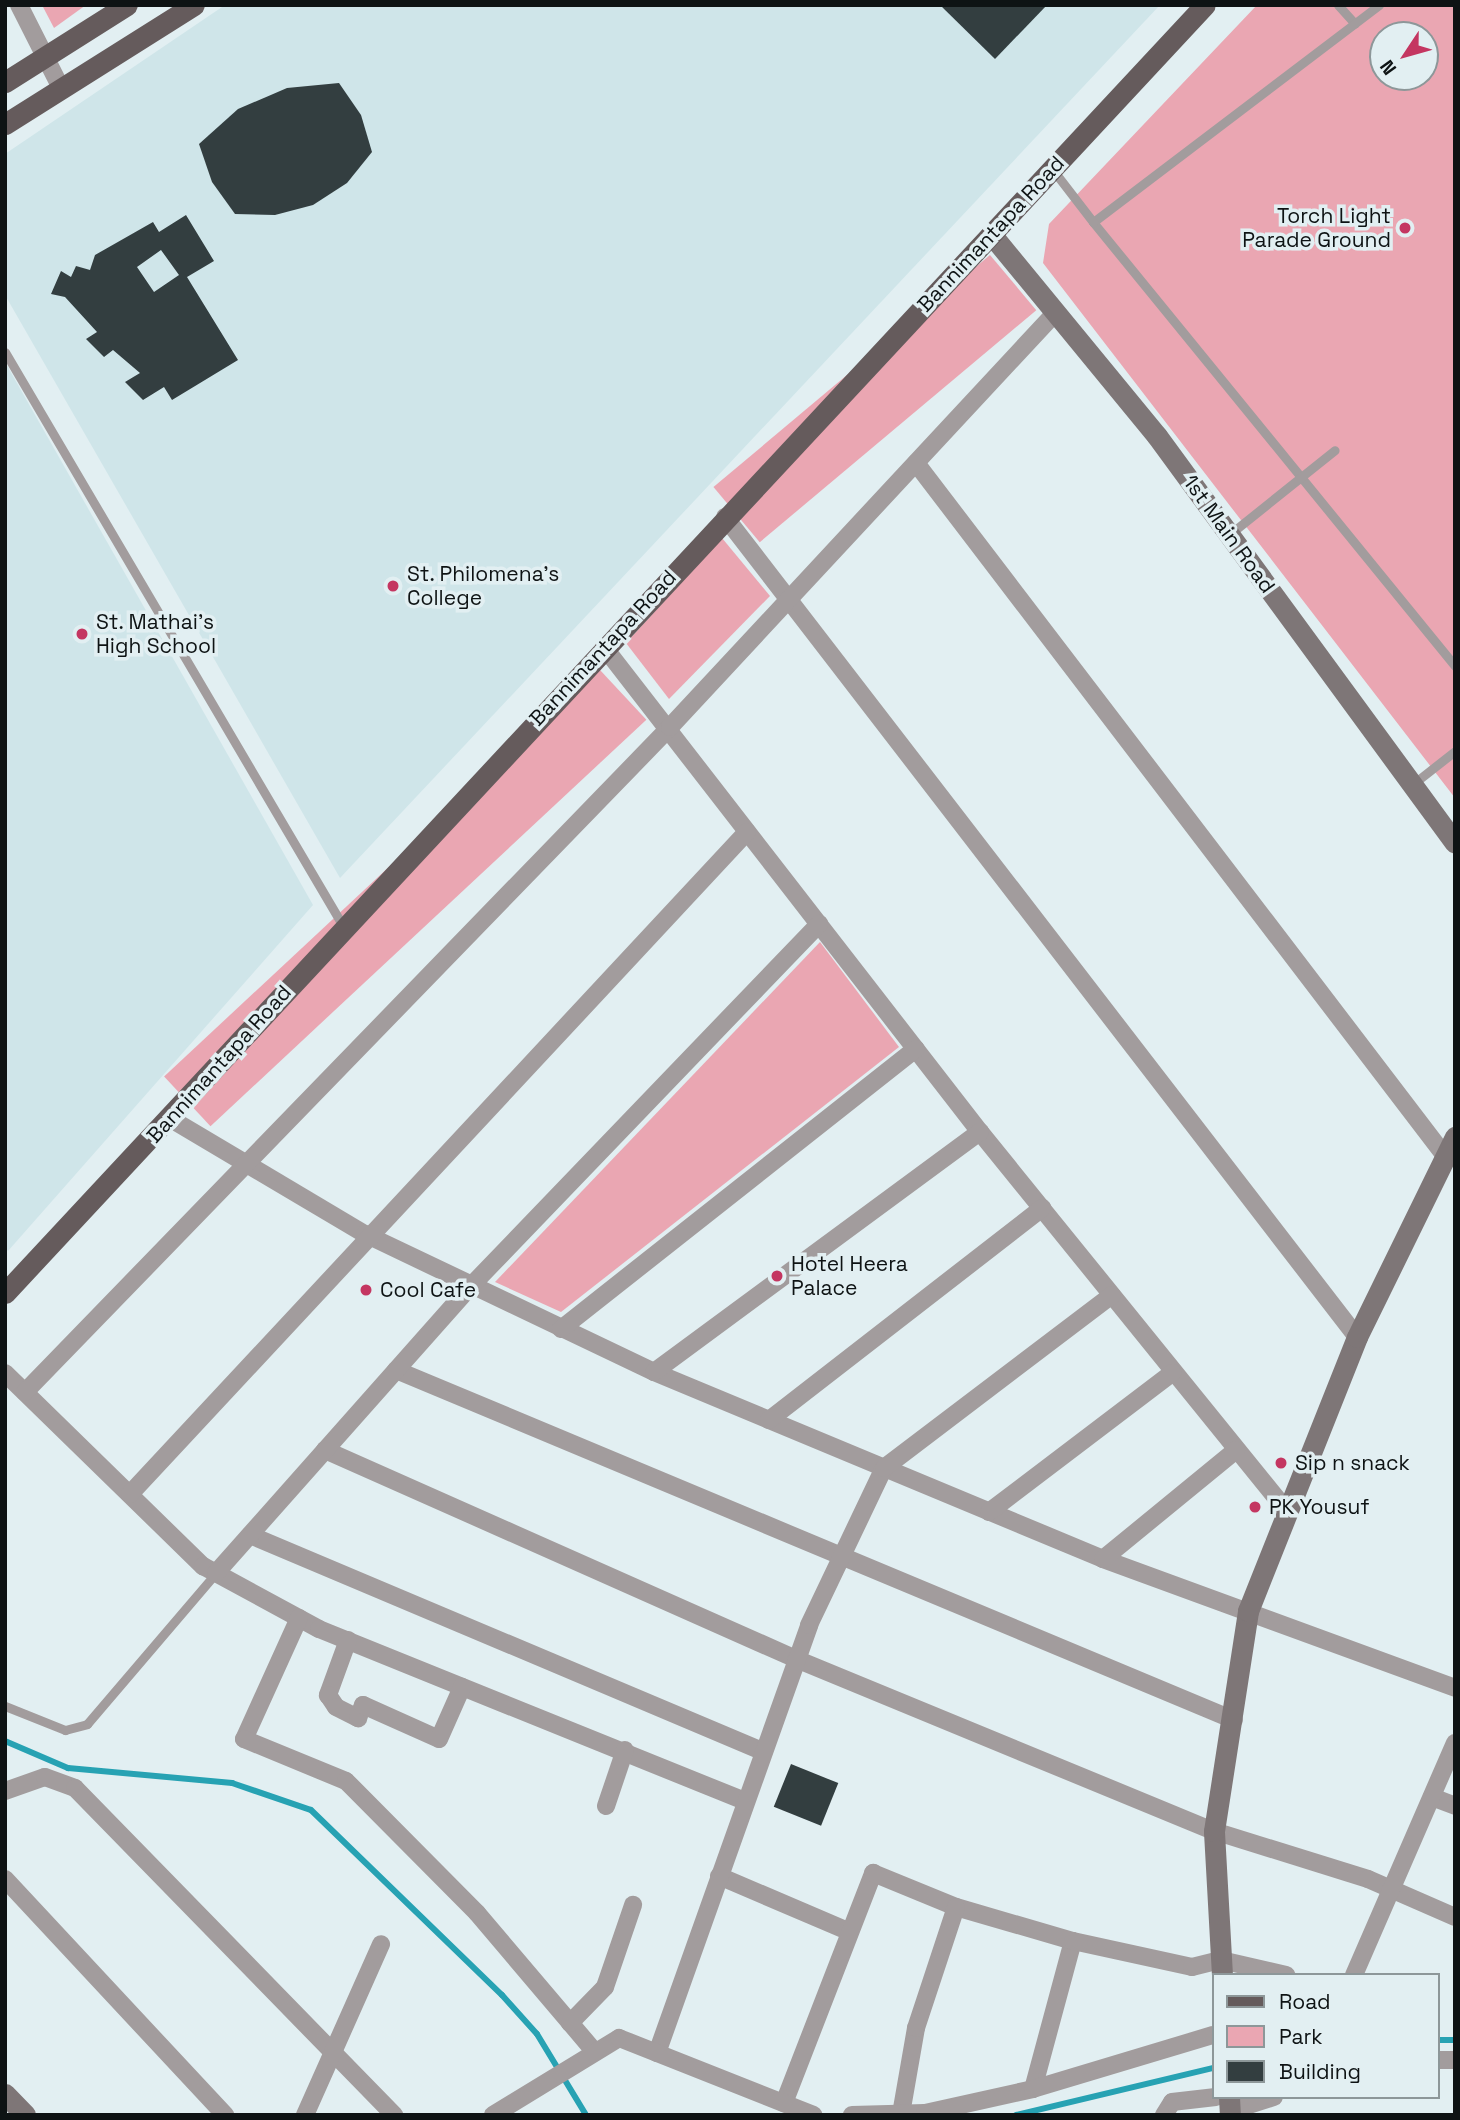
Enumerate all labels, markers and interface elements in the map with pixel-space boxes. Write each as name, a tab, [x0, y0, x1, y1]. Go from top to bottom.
north arrow	[1369, 21, 1439, 91]
text: N	[1374, 55, 1402, 80]
street label: Bannimantapa Road	[912, 151, 1070, 317]
place label: Torch Light Parade Ground	[1242, 203, 1391, 253]
marker: Torch Light Parade Ground	[1397, 220, 1413, 236]
street label: 1st Main Road	[1178, 470, 1280, 598]
place label: St. Philomena's College	[407, 561, 560, 611]
street label: Bannimantapa Road	[524, 565, 682, 731]
marker: St. Philomena's College	[385, 578, 401, 594]
place label: St. Mathai's High School	[96, 609, 216, 659]
marker: St. Mathai's High School	[74, 626, 90, 642]
street label: Bannimantapa Road	[141, 980, 297, 1148]
place label: Hotel Heera Palace	[791, 1251, 908, 1301]
marker: Hotel Heera Palace	[769, 1268, 785, 1284]
place label: Cool Cafe	[380, 1277, 476, 1303]
marker: Cool Cafe	[358, 1282, 374, 1298]
place label: Sip n snack	[1295, 1450, 1410, 1476]
marker: Sip n snack	[1273, 1455, 1289, 1471]
place label: PK Yousuf	[1269, 1494, 1370, 1520]
marker: PK Yousuf	[1247, 1499, 1263, 1515]
legend	[1212, 1973, 1439, 2099]
text: Road	[1279, 1988, 1331, 2015]
text: Park	[1279, 2023, 1323, 2050]
text: Building	[1279, 2058, 1361, 2085]

